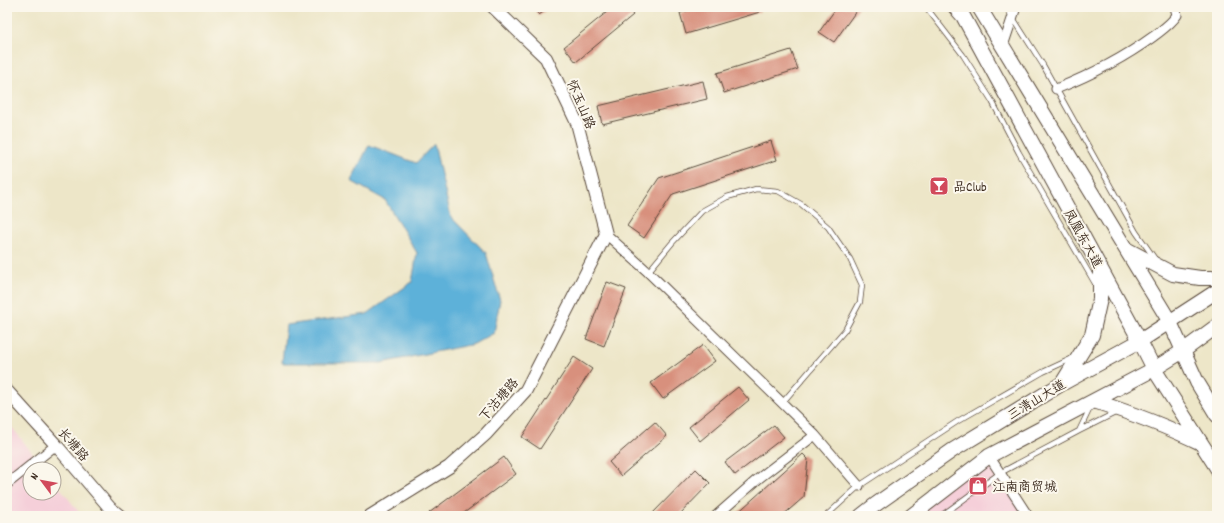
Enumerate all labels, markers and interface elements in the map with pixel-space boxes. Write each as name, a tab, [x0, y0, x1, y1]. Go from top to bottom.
street label: 怀玉山路	[561, 77, 599, 133]
bar icon: 品Club	[928, 175, 950, 197]
place label: 品Club	[953, 179, 987, 198]
street label: 凤凰东大道	[1058, 206, 1106, 272]
street label: 下沽塘路	[476, 375, 524, 427]
street label: 三清山大道	[1005, 376, 1070, 426]
street label: 长塘路	[52, 425, 92, 467]
north arrow	[22, 461, 62, 501]
text: N	[27, 470, 44, 483]
shop icon: 江南商贸城	[967, 475, 989, 497]
place label: 江南商贸城	[992, 479, 1057, 498]

